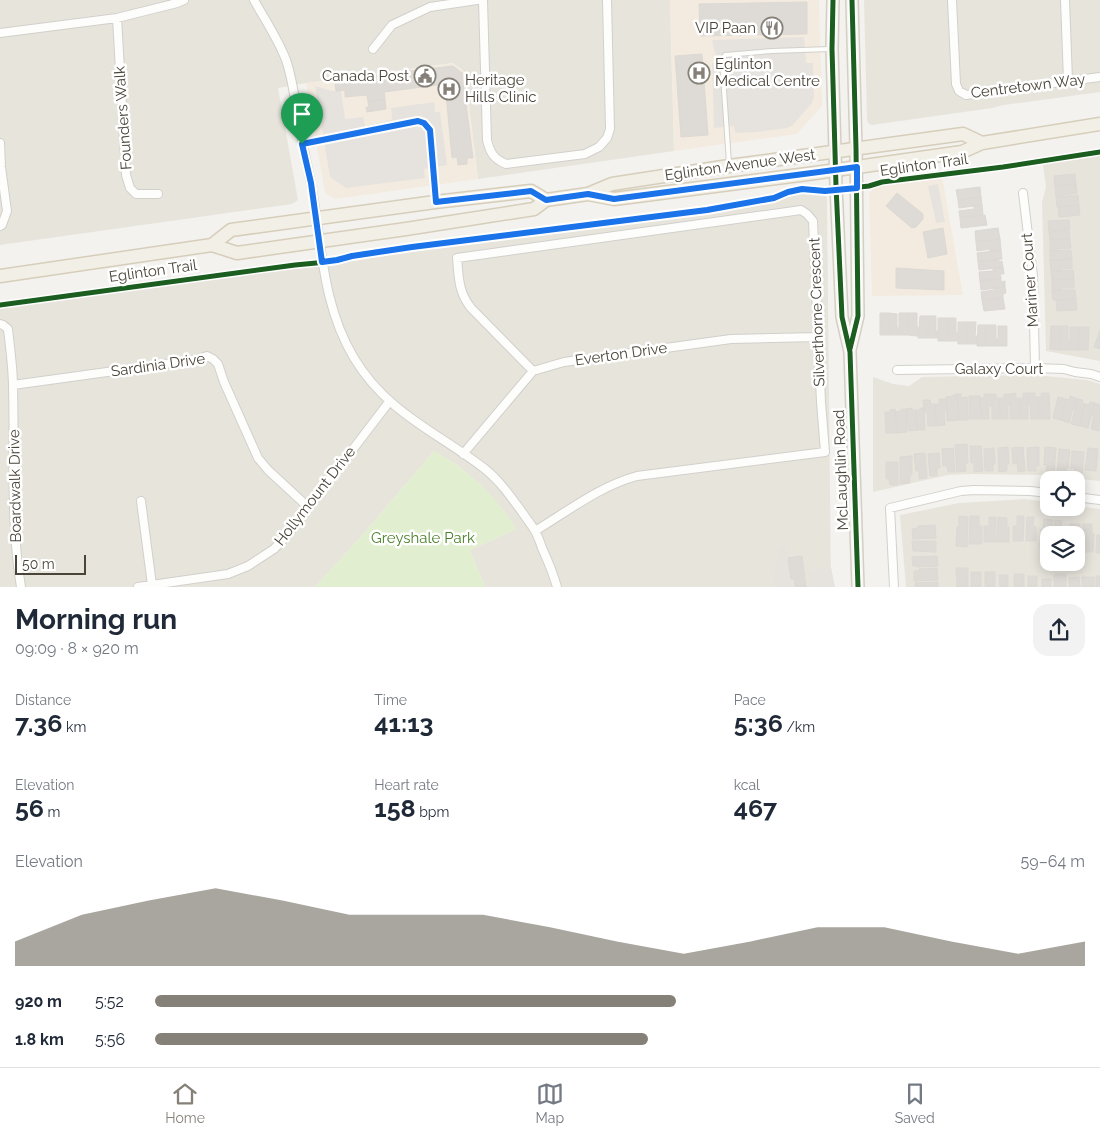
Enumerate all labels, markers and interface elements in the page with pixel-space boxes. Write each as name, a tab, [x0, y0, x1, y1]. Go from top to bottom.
restaurant icon: VIP Paan	[760, 16, 784, 40]
place label: VIP Paan	[695, 19, 756, 37]
place label: Eglinton Medical Centre	[715, 55, 820, 90]
hospital icon: Eglinton Medical Centre	[687, 61, 711, 85]
public building icon: Canada Post	[413, 64, 437, 88]
street label: Founders Walk	[110, 65, 136, 170]
place label: Canada Post	[322, 67, 409, 85]
street label: Centretown Way	[970, 70, 1086, 102]
place label: Heritage Hills Clinic	[465, 71, 536, 106]
hospital icon: Heritage Hills Clinic	[437, 77, 461, 101]
pin	[281, 93, 323, 144]
icon: arrive	[288, 100, 316, 128]
street label: Eglinton Avenue West	[664, 146, 816, 184]
street label: Eglinton Trail	[879, 150, 970, 180]
street label: Mariner Court	[1018, 232, 1042, 328]
street label: Silverthorne Crescent	[805, 237, 829, 387]
street label: Eglinton Trail	[108, 256, 199, 286]
street label: Everton Drive	[574, 339, 668, 369]
street label: Sardinia Drive	[110, 349, 206, 381]
street label: Galaxy Court	[955, 360, 1043, 378]
street label: McLaughlin Road	[830, 409, 852, 531]
street label: Boardwalk Drive	[5, 429, 25, 543]
street label: Hollymount Drive	[271, 443, 359, 549]
map controls	[1040, 471, 1085, 571]
button: locate	[1040, 471, 1085, 516]
button: layers	[1040, 526, 1085, 571]
park label: Greyshale Park	[371, 529, 475, 547]
scale bar	[15, 552, 86, 575]
text: 50 m	[22, 556, 55, 572]
text: Morning run	[15, 603, 177, 636]
button: share	[1033, 604, 1085, 656]
text: 09:09 · 8 × 920 m	[15, 639, 139, 658]
text: Distance	[15, 692, 71, 708]
text: Time	[374, 692, 407, 708]
text: Pace	[734, 692, 766, 708]
text: 7.36	[15, 708, 62, 738]
text: 41:13	[374, 708, 433, 738]
text: 5:36	[734, 708, 783, 738]
text: km	[62, 719, 86, 735]
text: /km	[783, 719, 815, 735]
text: Elevation	[15, 777, 74, 793]
text: Heart rate	[374, 777, 439, 793]
text: kcal	[734, 777, 760, 793]
text: 56	[15, 793, 44, 823]
text: 158	[374, 793, 416, 823]
text: 467	[734, 793, 777, 823]
text: m	[44, 804, 60, 820]
text: bpm	[416, 804, 449, 820]
text: Elevation	[15, 852, 83, 871]
text: 59–64 m	[1021, 852, 1085, 871]
text: 920 m	[15, 992, 62, 1011]
text: 5:52	[95, 992, 124, 1011]
text: 1.8 km	[15, 1030, 64, 1049]
text: 5:56	[95, 1030, 125, 1049]
tab: Home	[165, 1080, 205, 1126]
tab: Map	[536, 1080, 564, 1126]
tab: Saved	[895, 1080, 935, 1126]

